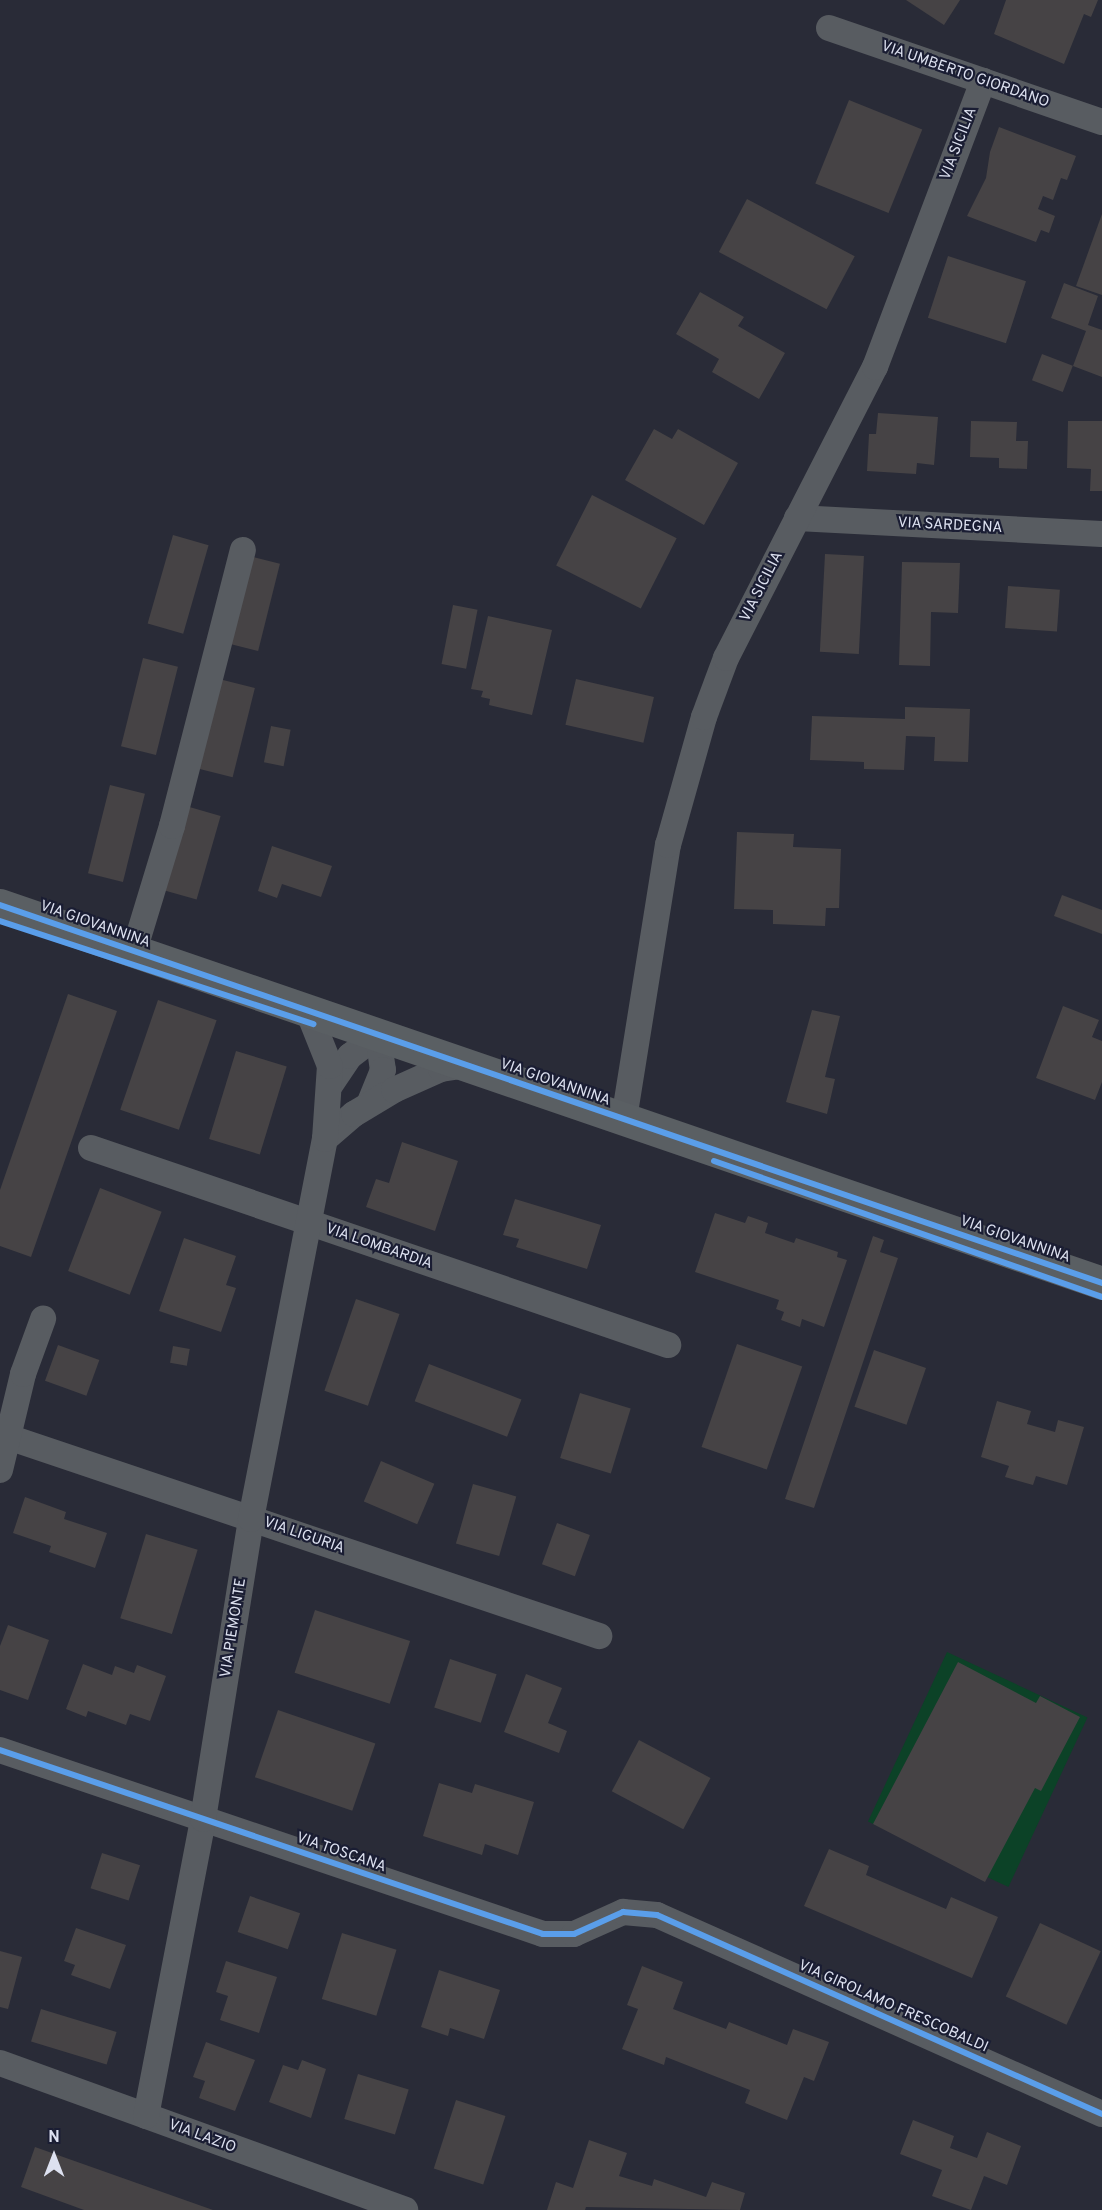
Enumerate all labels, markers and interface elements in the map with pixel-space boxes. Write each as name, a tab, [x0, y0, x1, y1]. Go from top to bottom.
street label: VIA UMBERTO GIORDANO	[878, 38, 1052, 112]
street label: VIA SICILIA	[937, 105, 981, 183]
street label: VIA SARDEGNA	[897, 514, 1003, 538]
street label: VIA SICILIA	[737, 549, 787, 625]
street label: VIA GIOVANNINA	[37, 898, 153, 952]
street label: VIA GIOVANNINA	[497, 1056, 613, 1110]
street label: VIA GIOVANNINA	[957, 1213, 1073, 1267]
street label: VIA LOMBARDIA	[323, 1220, 435, 1274]
street label: VIA LIGURIA	[261, 1514, 347, 1558]
street label: VIA PIEMONTE	[217, 1577, 251, 1679]
street label: VIA TOSCANA	[293, 1829, 389, 1877]
street label: VIA GIROLAMO FRESCOBALDI	[795, 1957, 991, 2057]
street label: VIA LAZIO	[165, 2116, 239, 2158]
north arrow	[24, 2126, 84, 2186]
text: N	[48, 2128, 60, 2148]

